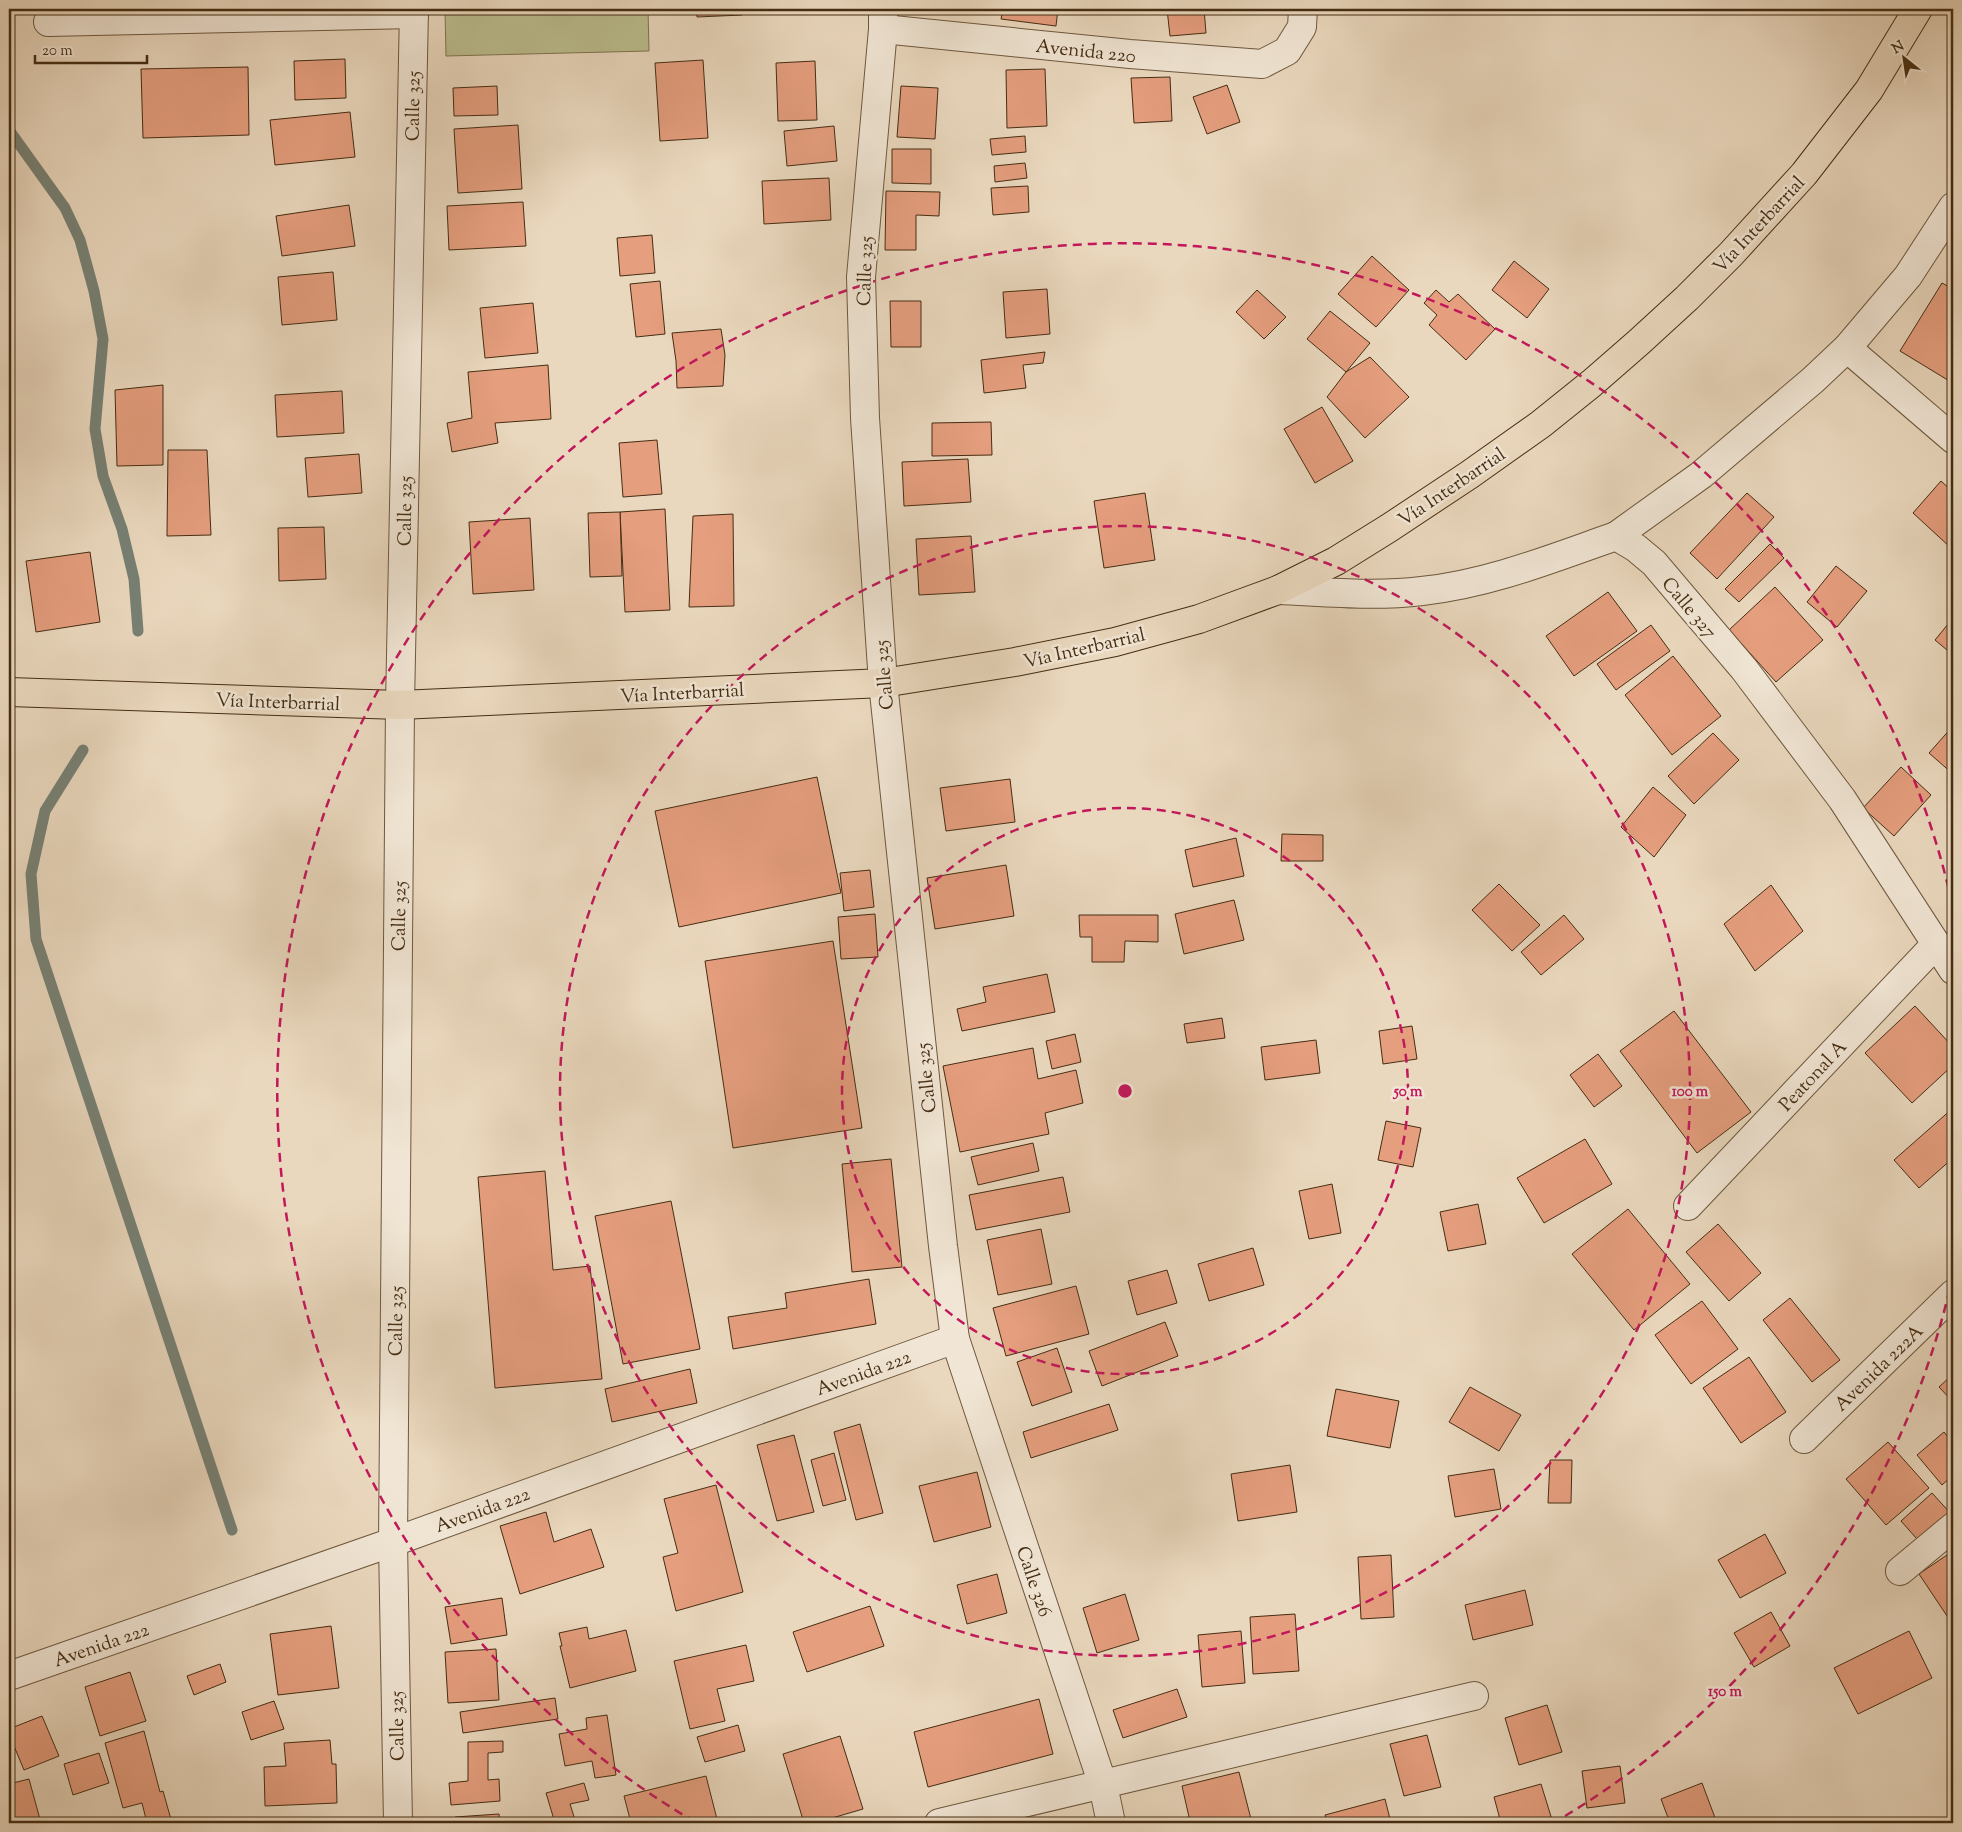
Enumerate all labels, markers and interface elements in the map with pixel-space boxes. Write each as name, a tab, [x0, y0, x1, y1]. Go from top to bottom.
scale bar	[35, 32, 148, 64]
north arrow	[1880, 32, 1930, 82]
street label: Avenida 220	[1034, 34, 1137, 71]
text: N	[1889, 37, 1908, 60]
text: 20 m	[42, 41, 73, 62]
street label: Calle 325	[400, 70, 429, 141]
street label: Vía Interbarrial	[1707, 171, 1812, 280]
street label: Calle 325	[852, 235, 881, 307]
street label: Vía Interbarrial	[1393, 442, 1512, 534]
street label: Calle 325	[392, 475, 421, 546]
street label: Calle 327	[1654, 572, 1722, 646]
street label: Vía Interbarrial	[1021, 622, 1148, 677]
street label: Calle 325	[869, 638, 902, 711]
street label: Vía Interbarrial	[619, 678, 745, 711]
street label: Vía Interbarrial	[215, 688, 341, 719]
street label: Calle 325	[386, 880, 415, 951]
street label: Peatonal A	[1774, 1035, 1854, 1118]
street label: Calle 325	[910, 1041, 945, 1114]
centre of rings	[1116, 1082, 1134, 1100]
text: 50 m	[1393, 1082, 1423, 1103]
text: 100 m	[1672, 1082, 1709, 1103]
street label: Calle 325	[383, 1285, 412, 1356]
street label: Avenida 222A	[1829, 1319, 1931, 1418]
street label: Avenida 222	[813, 1345, 915, 1404]
street label: Avenida 222	[432, 1482, 534, 1541]
street label: Calle 326	[1008, 1543, 1057, 1621]
street label: Avenida 222	[50, 1617, 153, 1675]
text: 150 m	[1708, 1682, 1742, 1703]
street label: Calle 325	[384, 1690, 413, 1761]

